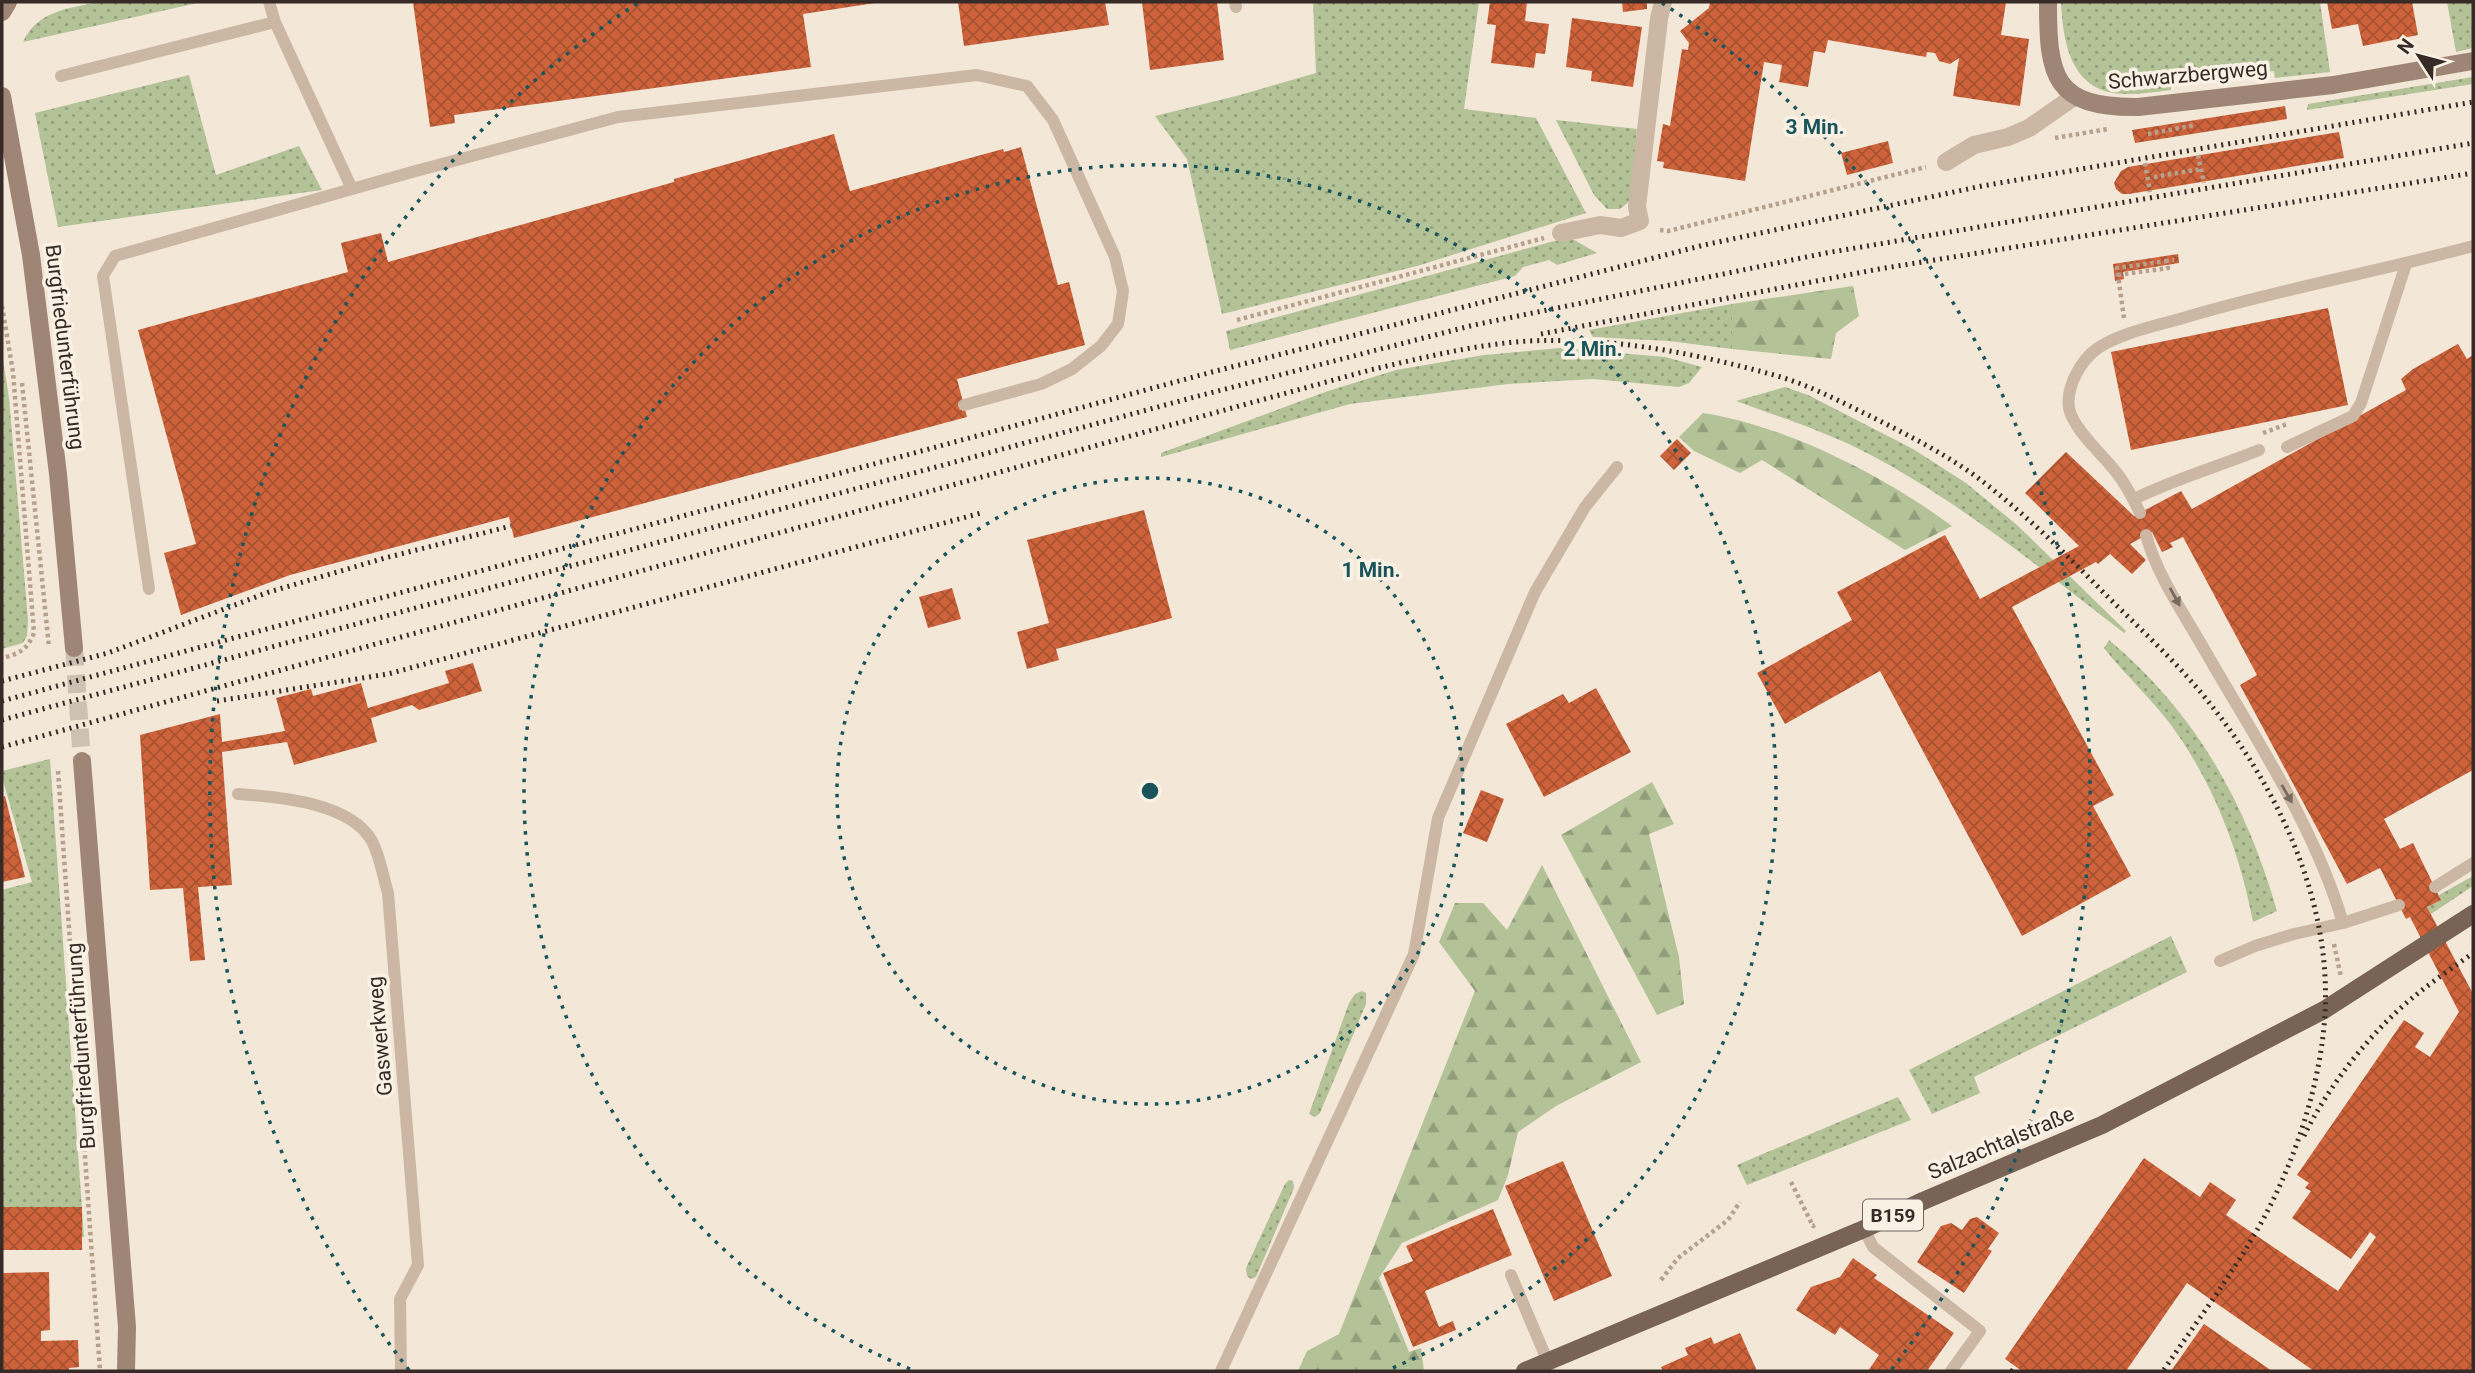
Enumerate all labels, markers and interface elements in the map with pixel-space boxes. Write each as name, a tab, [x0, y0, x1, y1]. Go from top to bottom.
north arrow	[2384, 21, 2454, 91]
text: N	[2392, 34, 2419, 58]
street label: Schwarzbergweg	[2107, 56, 2269, 94]
text: 3 Min.	[1785, 115, 1845, 139]
street label: Burgfriedunterführung	[40, 243, 90, 451]
text: 2 Min.	[1563, 337, 1623, 361]
text: 1 Min.	[1341, 558, 1401, 582]
one-way arrow	[2169, 587, 2181, 606]
centre of rings	[1138, 779, 1162, 803]
one-way arrow	[2281, 785, 2293, 804]
street label: Burgfriedunterführung	[62, 942, 100, 1150]
street label: Gaswerkweg	[363, 975, 397, 1097]
street label: Salzachtalstraße	[1924, 1101, 2078, 1185]
road number: B159	[1863, 1200, 1923, 1231]

